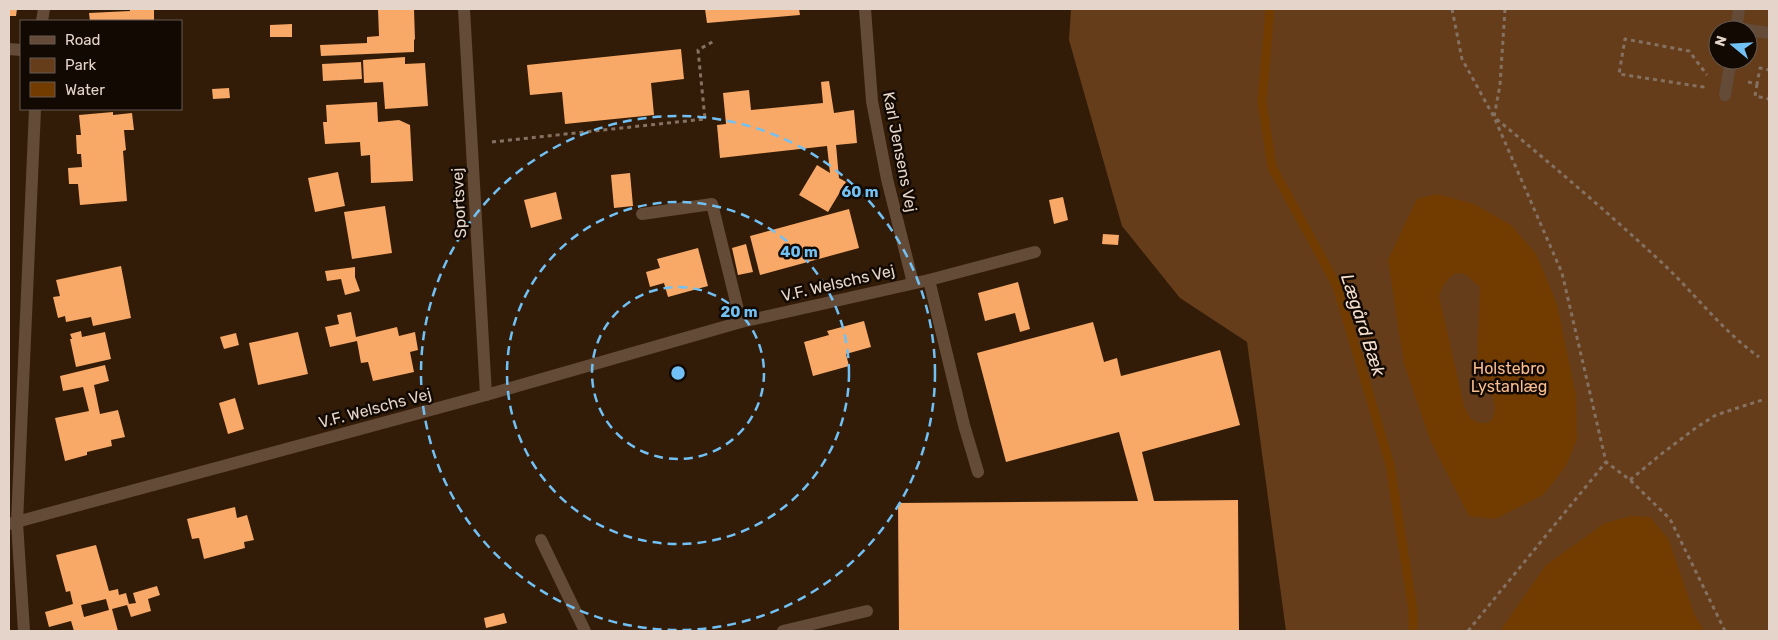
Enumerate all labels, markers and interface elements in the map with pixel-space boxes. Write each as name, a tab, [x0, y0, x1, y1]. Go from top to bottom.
legend	[20, 20, 182, 110]
north arrow	[1708, 20, 1758, 70]
text: Road	[65, 31, 101, 49]
text: N	[1711, 34, 1731, 49]
text: Park	[65, 56, 96, 74]
text: Water	[65, 81, 105, 99]
street label: Karl Jensens Vej	[879, 90, 921, 214]
street label: Sportsvej	[448, 167, 470, 239]
text: 60 m	[842, 183, 878, 201]
text: 40 m	[780, 243, 818, 261]
street label: V.F. Welschs Vej	[779, 261, 897, 305]
water label: Lægård Bæk	[1336, 271, 1390, 380]
text: 20 m	[721, 303, 757, 321]
park label: Holstebro Lystanlæg	[1471, 359, 1547, 396]
centre of rings	[669, 364, 687, 382]
street label: V.F. Welschs Vej	[317, 384, 433, 432]

